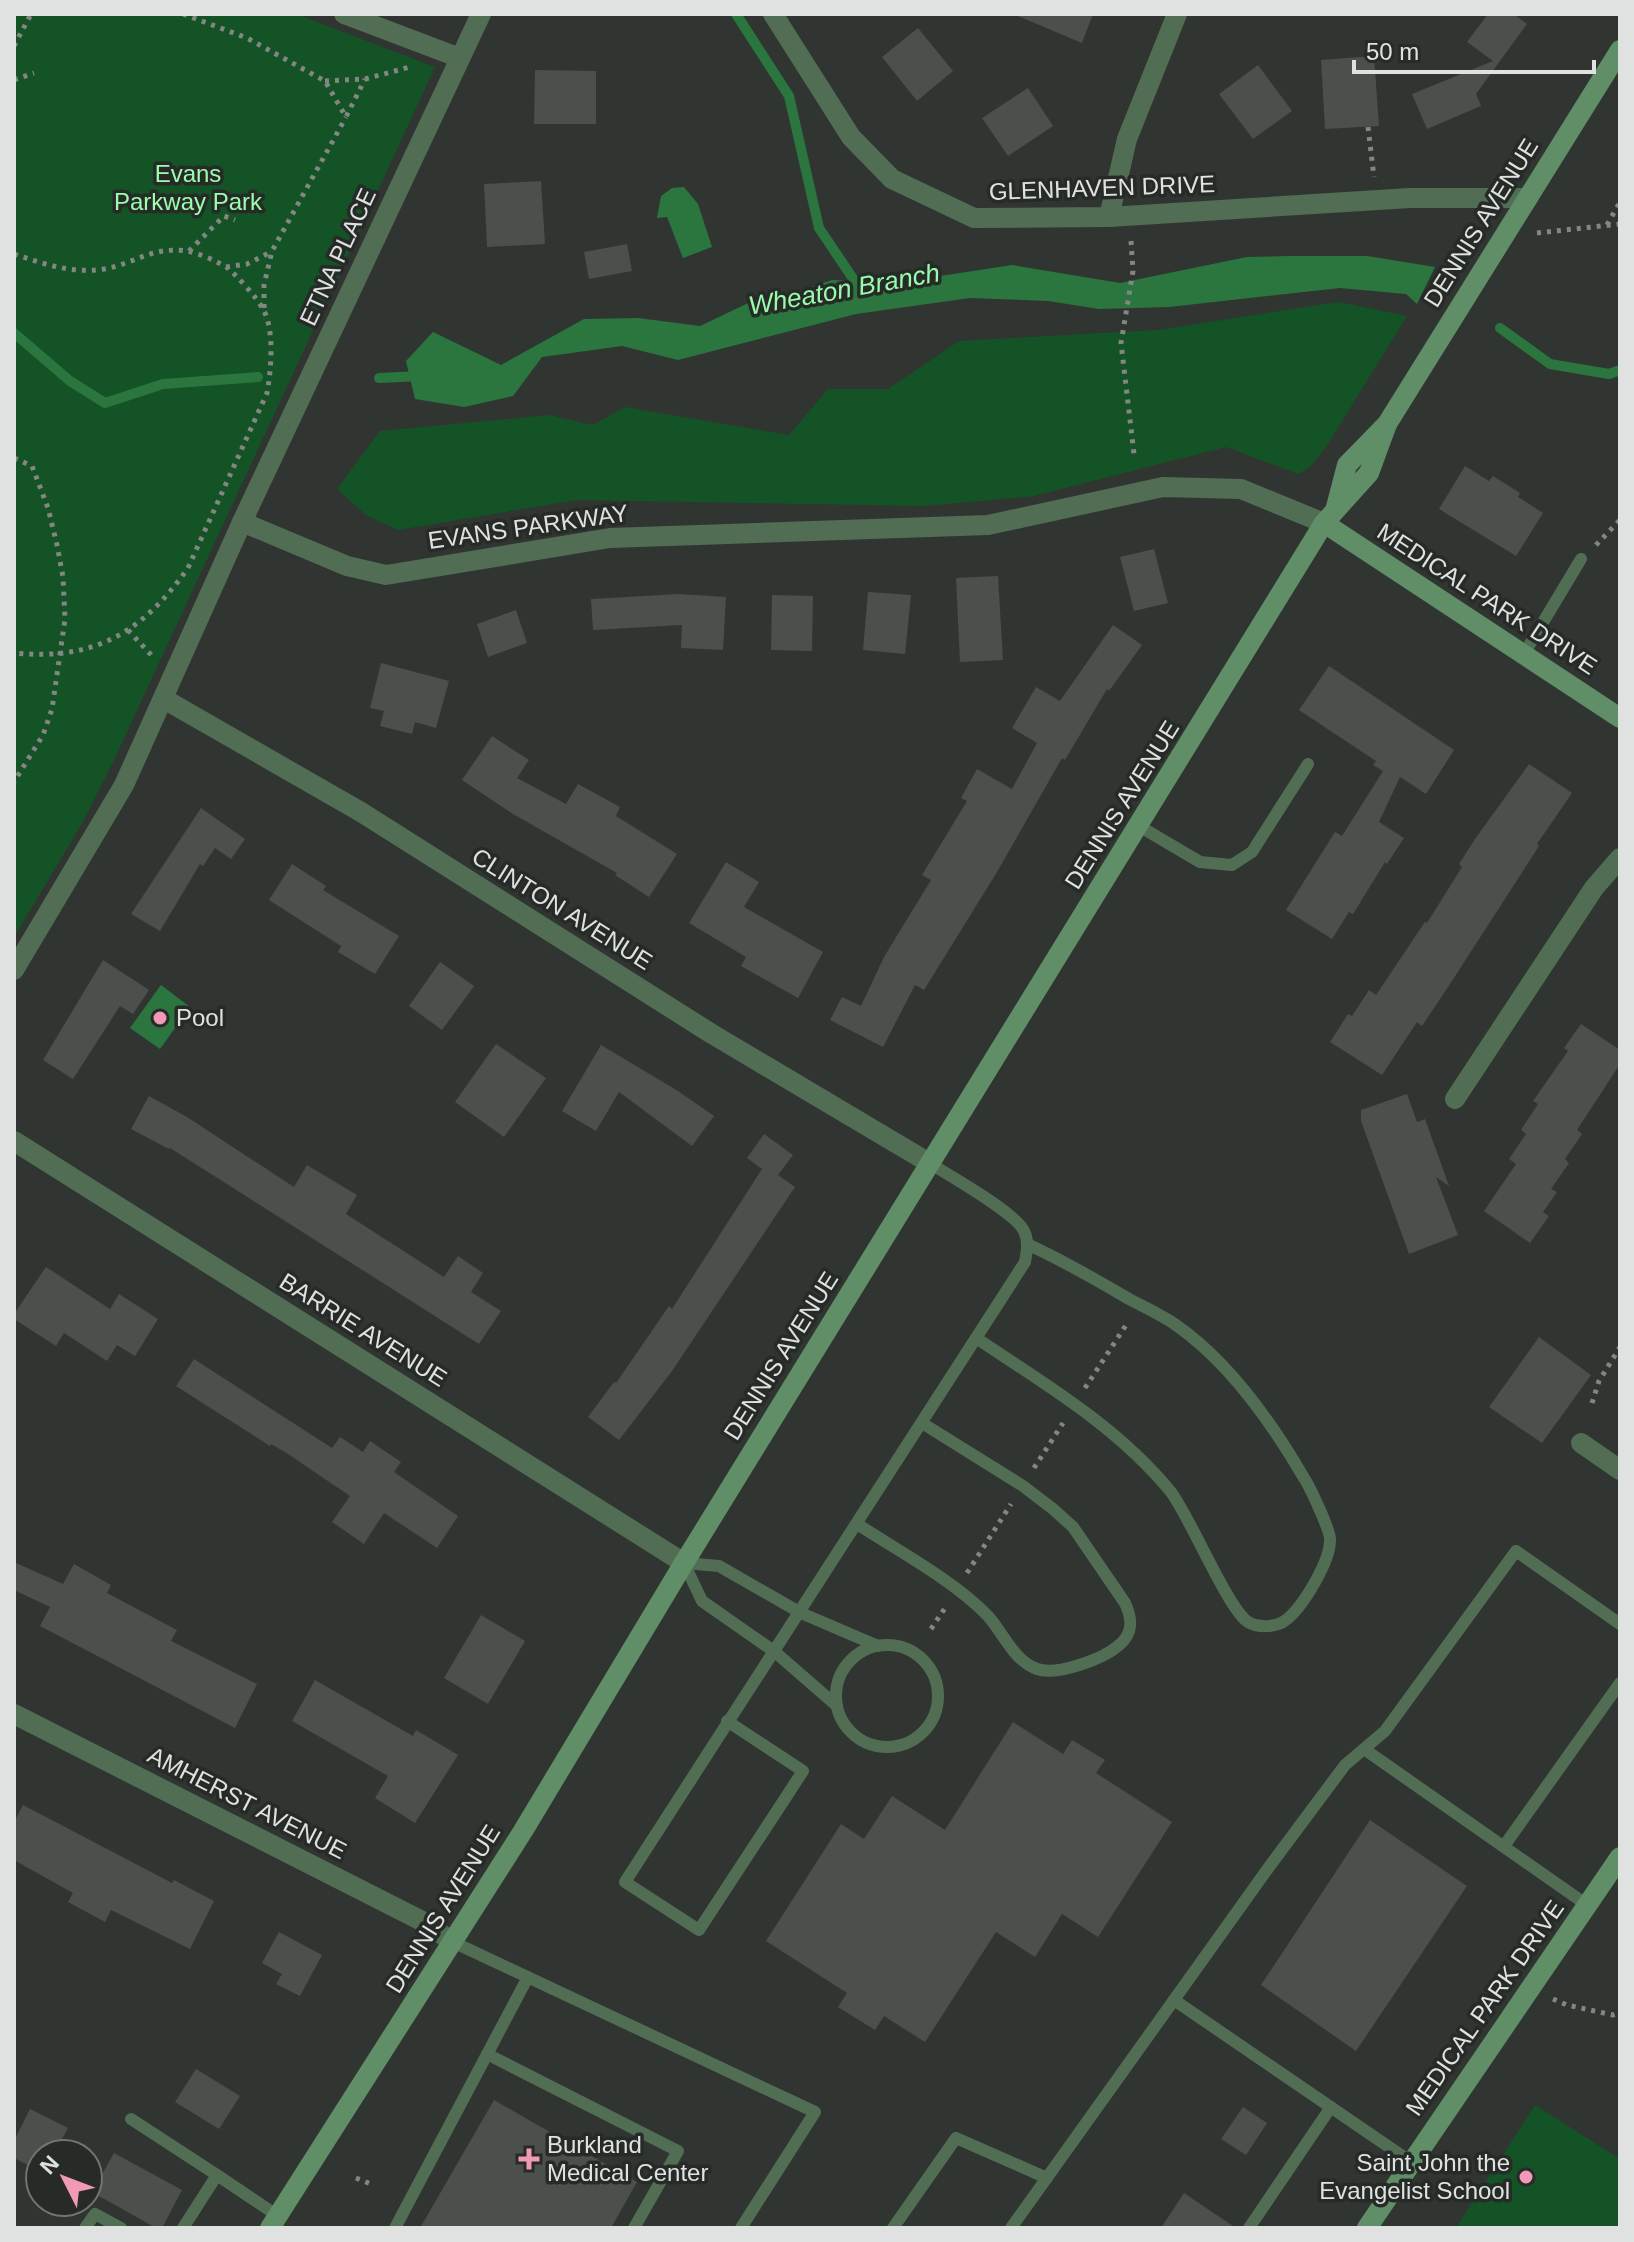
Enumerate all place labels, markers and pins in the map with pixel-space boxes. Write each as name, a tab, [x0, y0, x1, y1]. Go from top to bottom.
place label: Pool	[176, 1004, 224, 1031]
marker: Pool	[151, 1009, 169, 1027]
place label: Burkland Medical Center	[547, 2131, 708, 2186]
marker: Burkland Medical Center	[518, 2148, 540, 2170]
place label: Saint John the Evangelist School	[1319, 2149, 1510, 2204]
marker: Saint John the Evangelist School	[1517, 2168, 1535, 2186]

